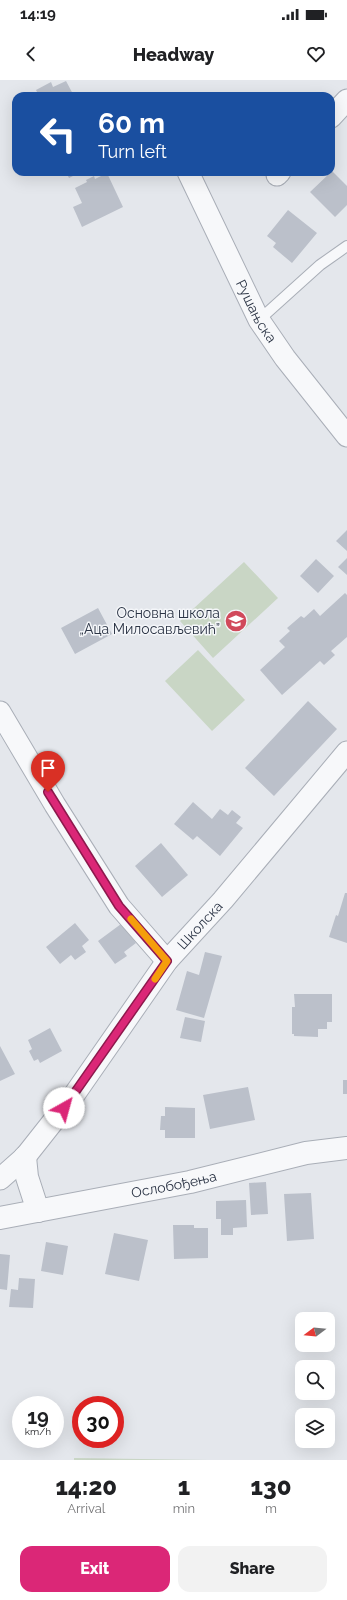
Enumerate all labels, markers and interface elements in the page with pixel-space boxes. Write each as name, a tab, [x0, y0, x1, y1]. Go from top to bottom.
text: 14:19	[20, 5, 56, 23]
icon: back	[20, 43, 42, 65]
icon: heart	[305, 43, 327, 65]
text: Headway	[133, 44, 214, 65]
text: 60 m	[98, 107, 165, 140]
icon: left	[32, 108, 84, 160]
text: Turn left	[98, 141, 167, 162]
street label: Рушањска	[233, 277, 280, 345]
place label: Основна школа „Аца Милосављевић”	[79, 605, 220, 637]
school or university icon: Основна школа „Аца Милосављевић”	[223, 608, 249, 634]
pin	[31, 751, 65, 792]
icon: arrive	[37, 757, 59, 779]
street label: Школска	[174, 898, 226, 952]
position arrow	[43, 1087, 85, 1129]
street label: Ослобођења	[130, 1168, 218, 1201]
north arrow	[295, 1312, 335, 1352]
map controls	[295, 1312, 335, 1448]
button: search	[295, 1360, 335, 1400]
speed limit sign: 30	[72, 1396, 124, 1448]
text: 19	[27, 1405, 49, 1429]
button: layers	[295, 1408, 335, 1448]
text: km/h	[25, 1426, 51, 1437]
text: 14:20	[56, 1472, 117, 1501]
text: 1	[178, 1472, 190, 1501]
text: 130	[251, 1472, 291, 1501]
text: Arrival	[67, 1501, 105, 1516]
text: min	[173, 1501, 195, 1516]
text: m	[265, 1501, 277, 1516]
button: Exit	[20, 1546, 170, 1592]
button: Share	[178, 1546, 327, 1592]

